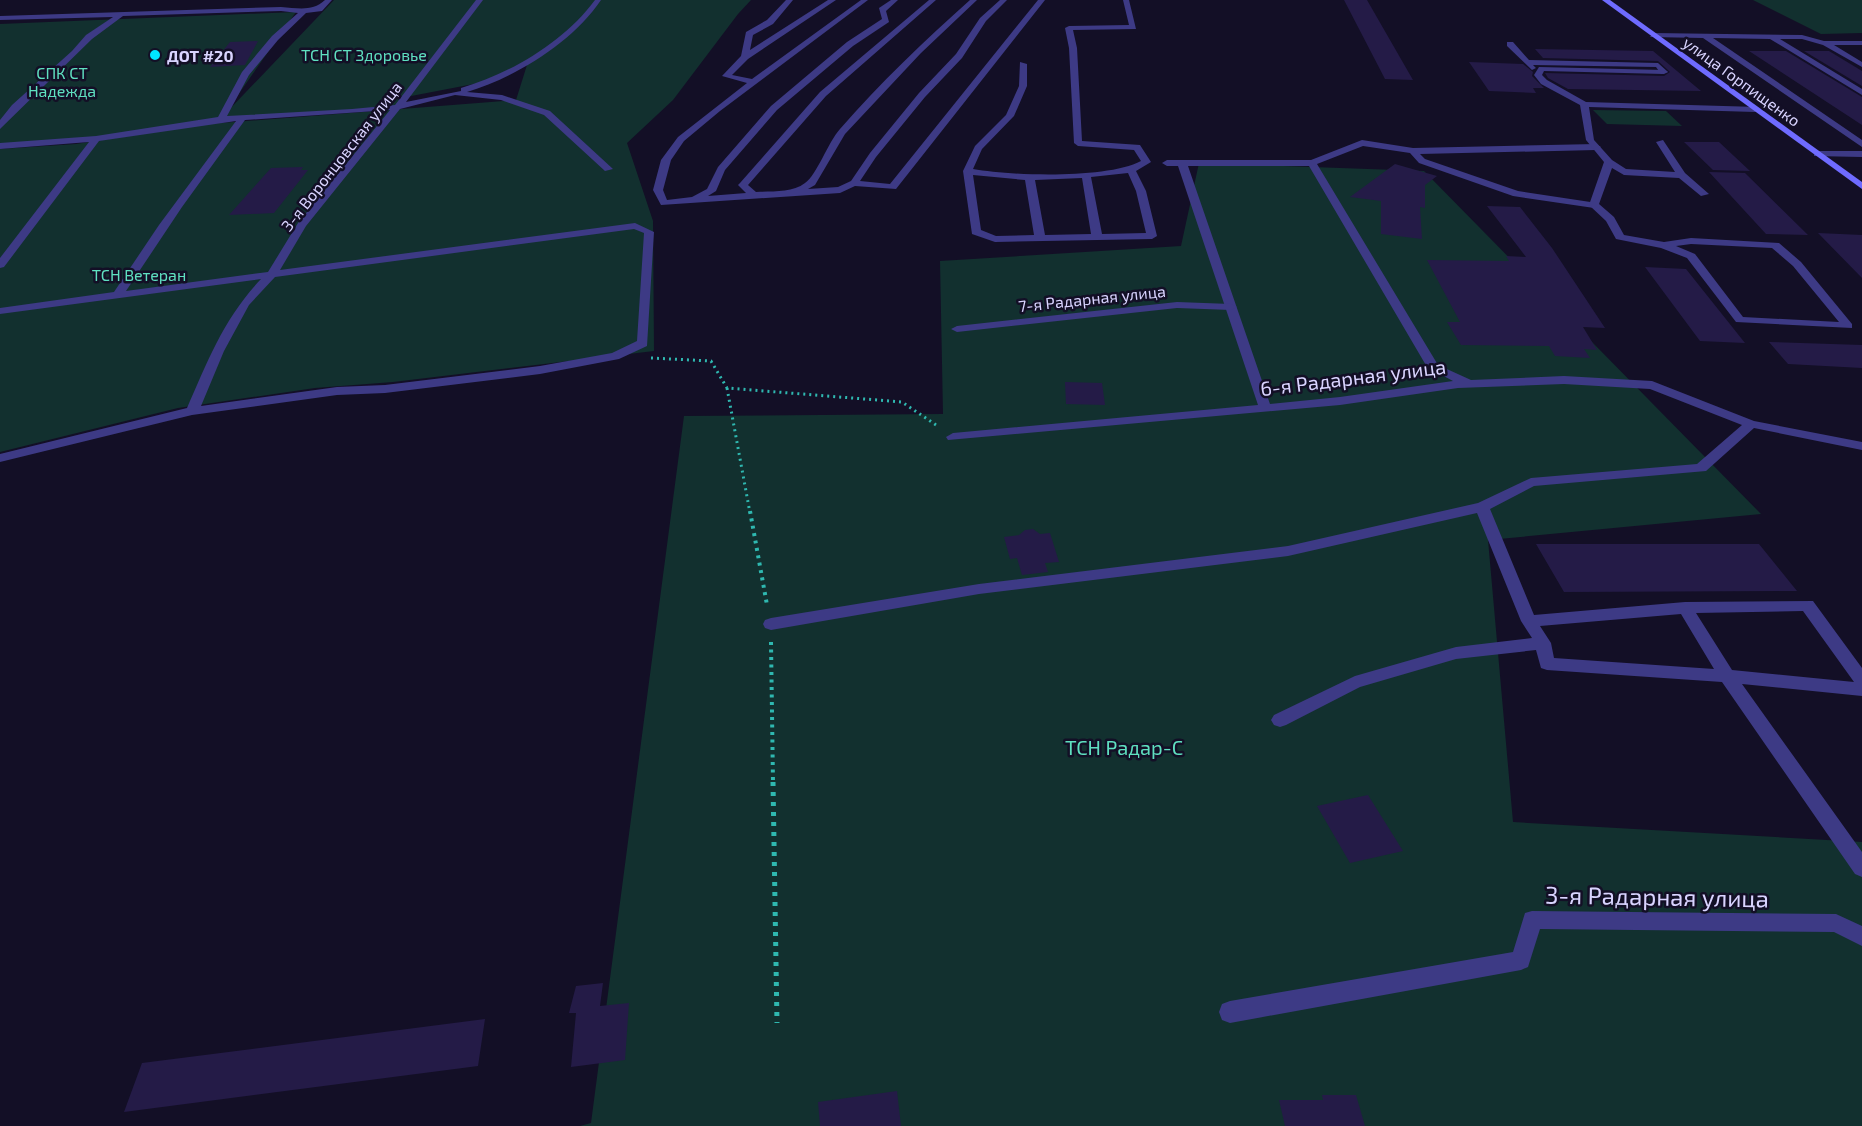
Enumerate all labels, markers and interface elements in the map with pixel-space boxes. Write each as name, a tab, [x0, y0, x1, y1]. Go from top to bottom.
street label: улица Горпищенко	[1679, 32, 1804, 131]
park label: ТСН СТ Здоровье	[301, 45, 427, 64]
place label: ДОТ #20	[167, 46, 233, 65]
marker: ДОТ #20	[148, 48, 162, 62]
park label: СПК СТ Надежда	[28, 63, 96, 100]
street label: 3-я Воронцовская улица	[277, 77, 406, 235]
park label: ТСН Ветеран	[92, 265, 186, 284]
street label: 7-я Радарная улица	[1017, 281, 1167, 316]
street label: 6-я Радарная улица	[1259, 354, 1447, 401]
park label: ТСН Радар-С	[1065, 735, 1183, 759]
street label: 3-я Радарная улица	[1545, 880, 1769, 913]

